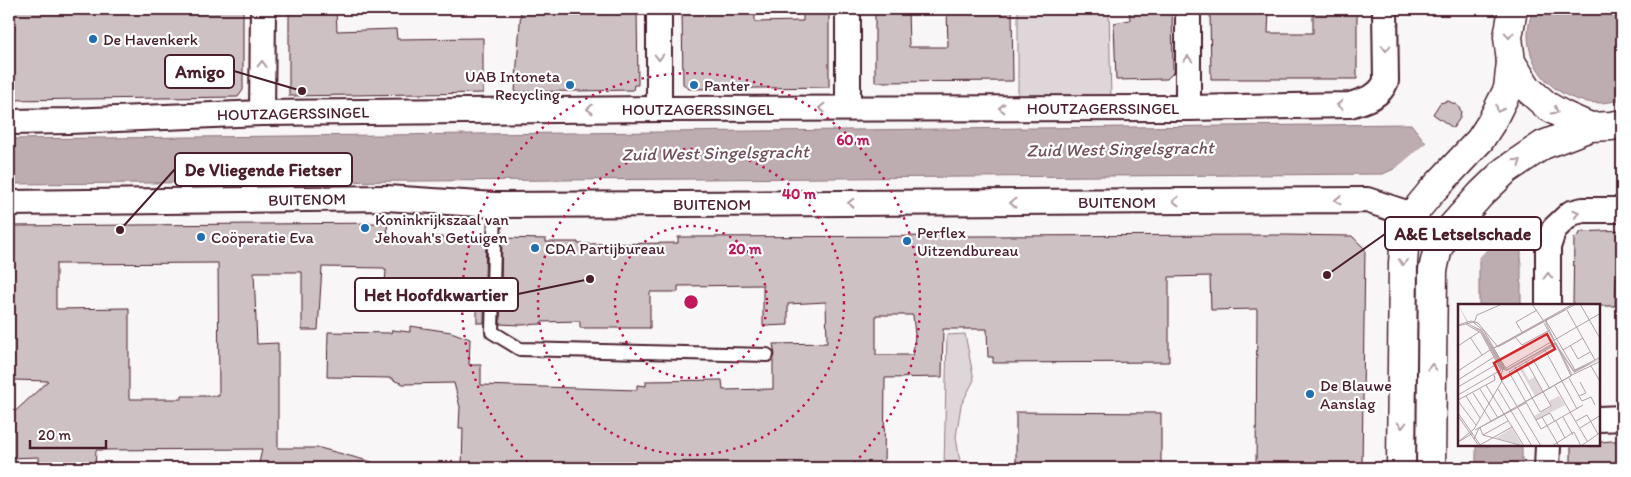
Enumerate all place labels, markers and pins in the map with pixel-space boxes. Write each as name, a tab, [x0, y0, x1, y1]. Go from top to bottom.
place label: De Havenkerk	[103, 30, 198, 49]
marker: De Havenkerk	[87, 33, 99, 45]
callout: Amigo	[165, 55, 234, 88]
place label: UAB Intoneta Recycling	[465, 67, 561, 104]
place label: Panter	[704, 76, 751, 95]
marker: UAB Intoneta Recycling	[564, 79, 576, 91]
marker: Panter	[688, 79, 700, 91]
callout: De Vliegende Fietser	[175, 153, 352, 186]
place label: Koninkrijkszaal van Jehovah's Getuigen	[375, 210, 509, 247]
callout: A&E Letselschade	[1385, 217, 1541, 250]
marker: Koninkrijkszaal van Jehovah's Getuigen	[359, 222, 371, 234]
place label: Perflex Uitzendbureau	[917, 223, 1019, 260]
place label: Coöperatie Eva	[211, 228, 314, 247]
marker: Coöperatie Eva	[195, 231, 207, 243]
marker: Perflex Uitzendbureau	[901, 235, 913, 247]
place label: CDA Partijbureau	[545, 239, 665, 258]
marker: CDA Partijbureau	[529, 242, 541, 254]
callout: Het Hoofdkwartier	[355, 278, 518, 311]
centre of rings	[682, 293, 700, 311]
place label: De Blauwe Aanslag	[1320, 376, 1392, 413]
marker: De Blauwe Aanslag	[1304, 388, 1316, 400]

